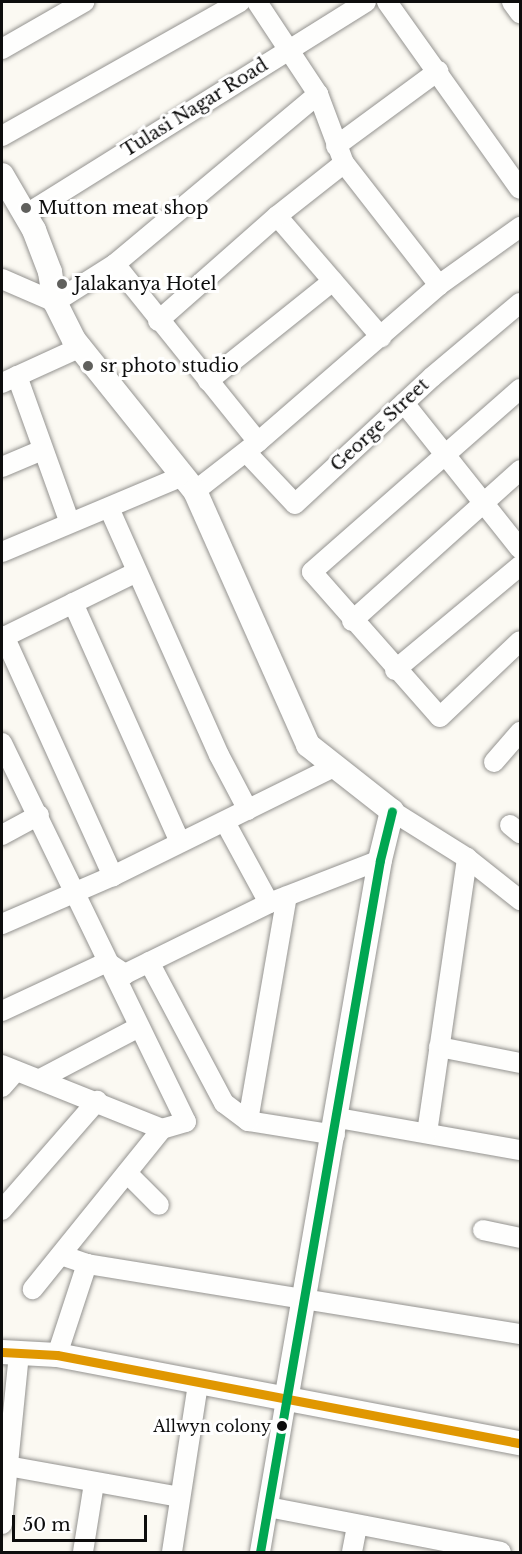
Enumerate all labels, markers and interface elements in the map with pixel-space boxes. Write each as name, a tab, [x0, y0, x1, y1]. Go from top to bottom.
street label: Tulasi Nagar Road	[118, 54, 272, 162]
place label: Mutton meat shop	[38, 197, 208, 219]
marker: Mutton meat shop	[19, 201, 33, 215]
place label: Jalakanya Hotel	[74, 273, 217, 295]
marker: Jalakanya Hotel	[55, 277, 69, 291]
place label: sr photo studio	[100, 355, 239, 377]
marker: sr photo studio	[81, 359, 95, 373]
street label: George Street	[326, 374, 434, 476]
place label: Allwyn colony	[153, 1416, 271, 1436]
marker: Allwyn colony	[276, 1420, 288, 1432]
scale bar	[15, 1503, 150, 1541]
text: 50 m	[23, 1514, 71, 1536]

